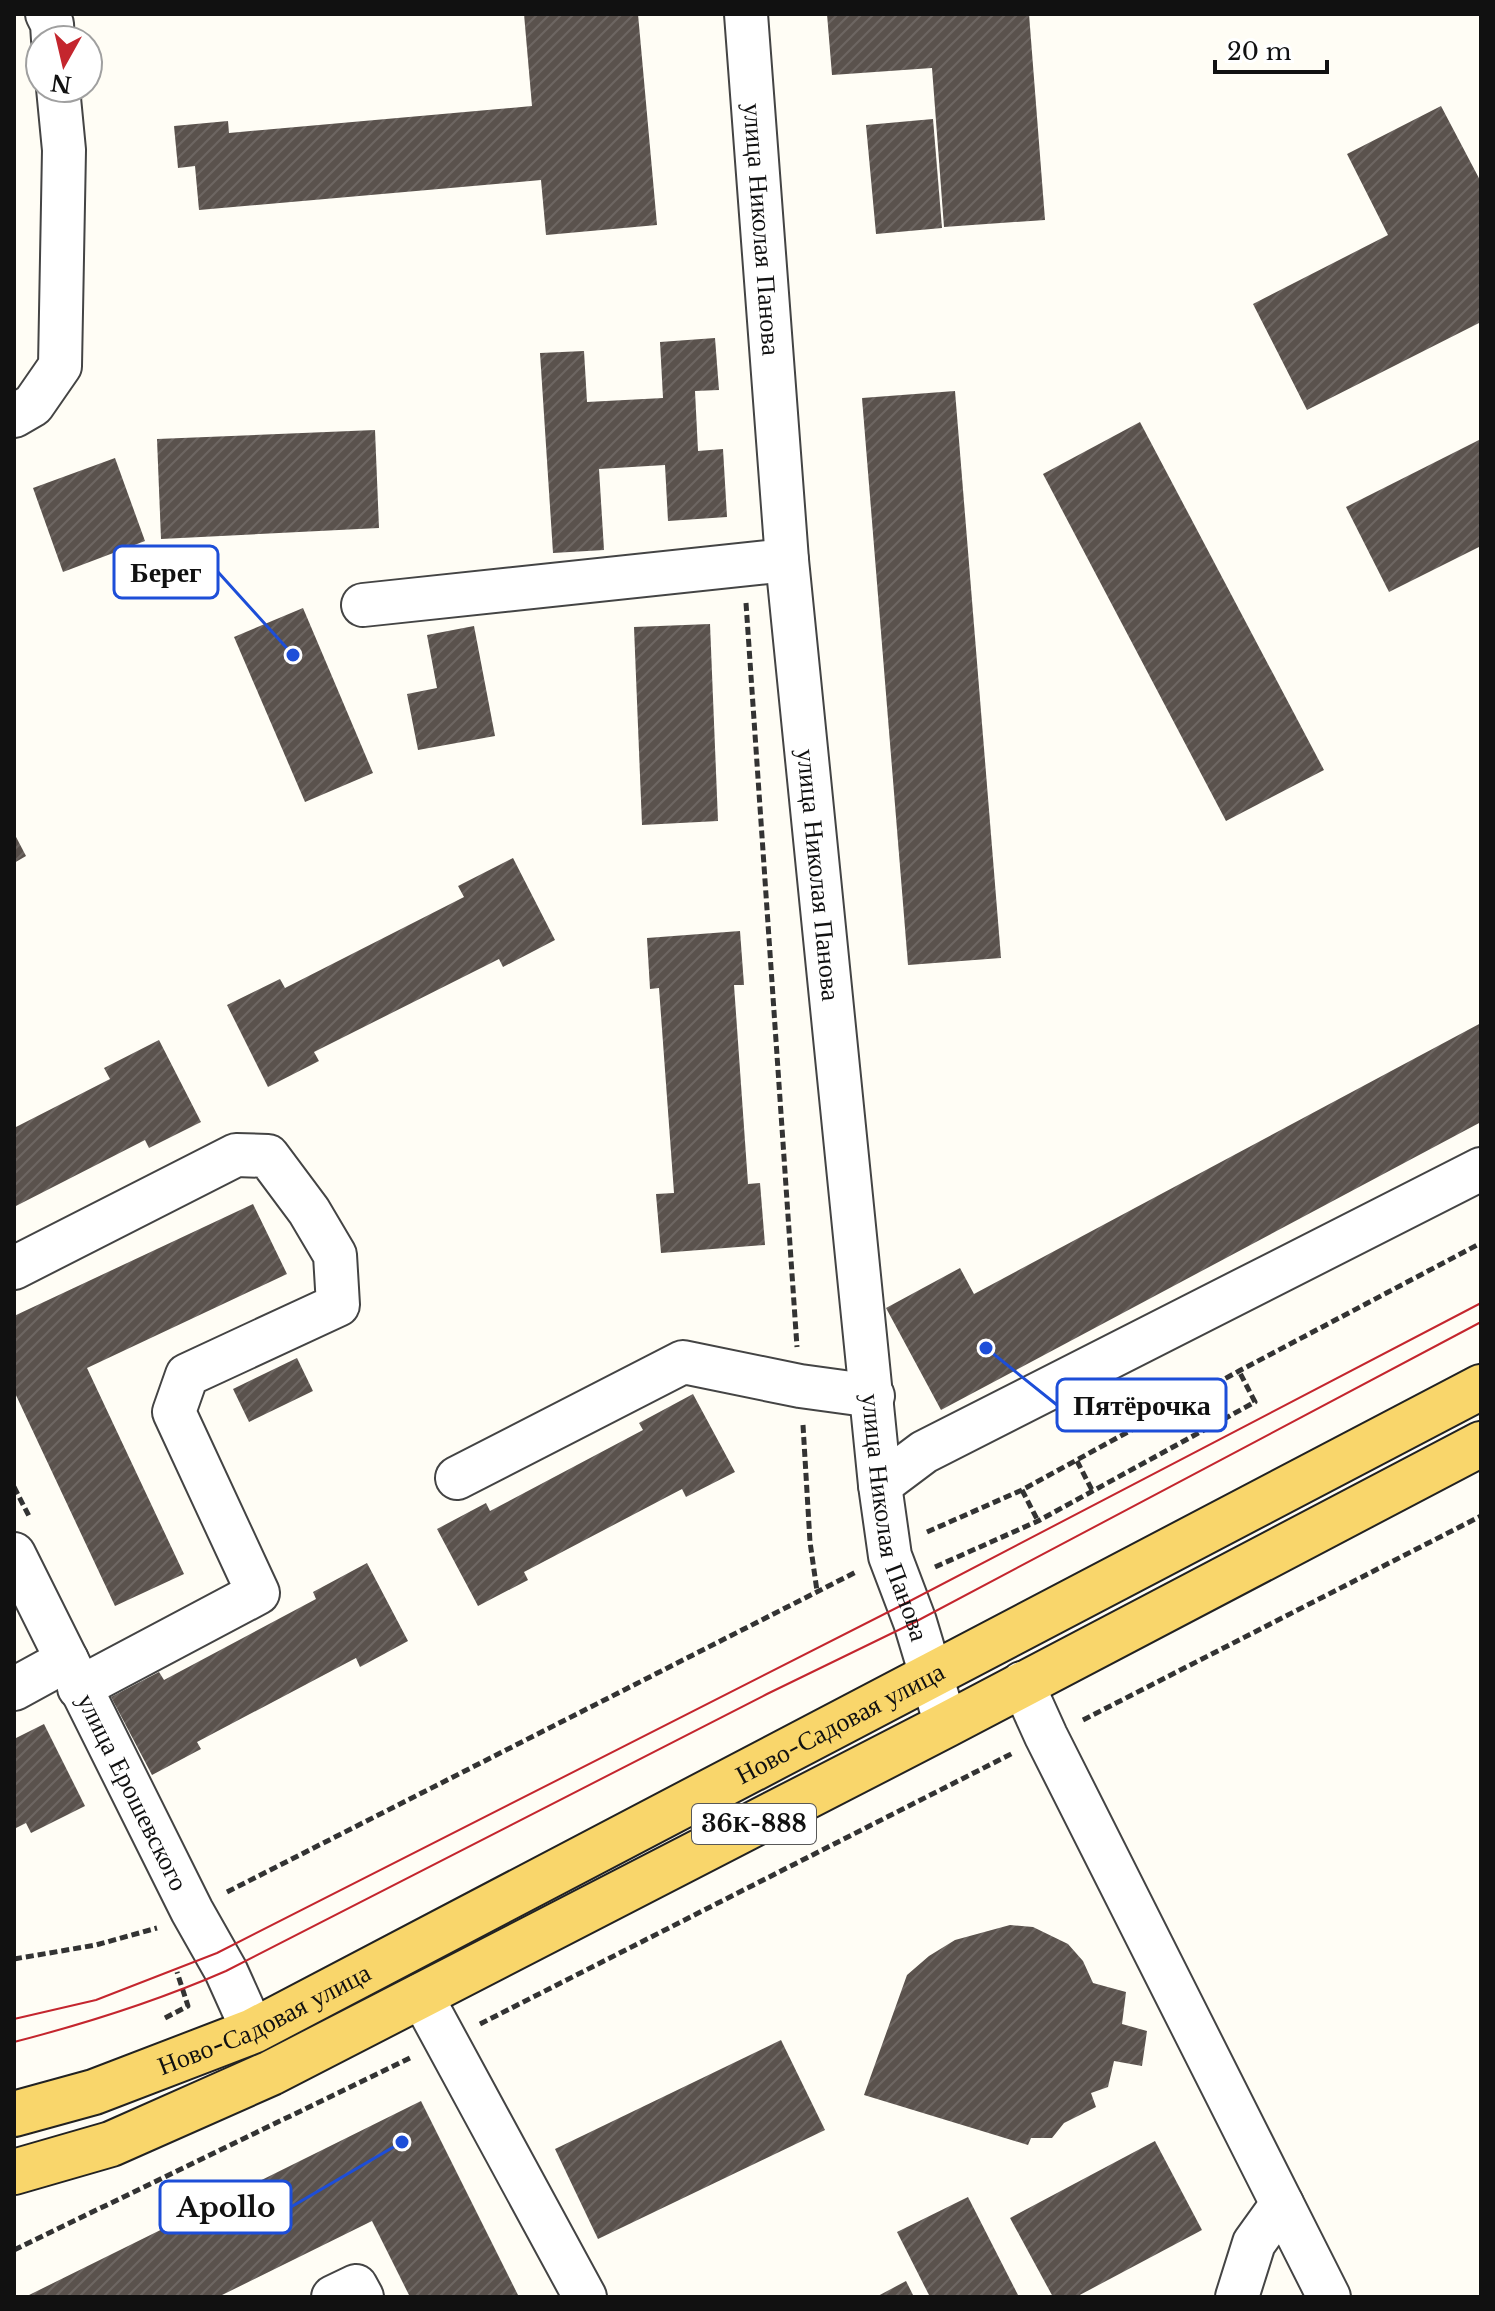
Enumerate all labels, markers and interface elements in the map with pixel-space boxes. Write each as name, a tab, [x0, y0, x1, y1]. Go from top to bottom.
north arrow	[24, 24, 104, 104]
scale bar	[1215, 24, 1327, 74]
text: 20 m	[1227, 37, 1292, 66]
text: N	[49, 68, 73, 98]
street label: улица Николая Панова	[737, 102, 788, 357]
callout: Берег	[114, 546, 218, 598]
text: Берег	[130, 555, 202, 590]
street label: улица Николая Панова	[790, 747, 847, 1003]
callout: Пятёрочка	[1057, 1379, 1226, 1431]
text: Пятёрочка	[1073, 1388, 1211, 1423]
street label: улица Николая Панова	[855, 1392, 936, 1645]
street label: Ново-Садовая улица	[730, 1655, 950, 1791]
street label: улица Ерошевского	[70, 1688, 195, 1896]
road number: 36К-888	[692, 1804, 816, 1844]
street label: Ново-Садовая улица	[153, 1956, 376, 2082]
callout: Apollo	[160, 2181, 291, 2233]
text: Apollo	[175, 2190, 276, 2225]

